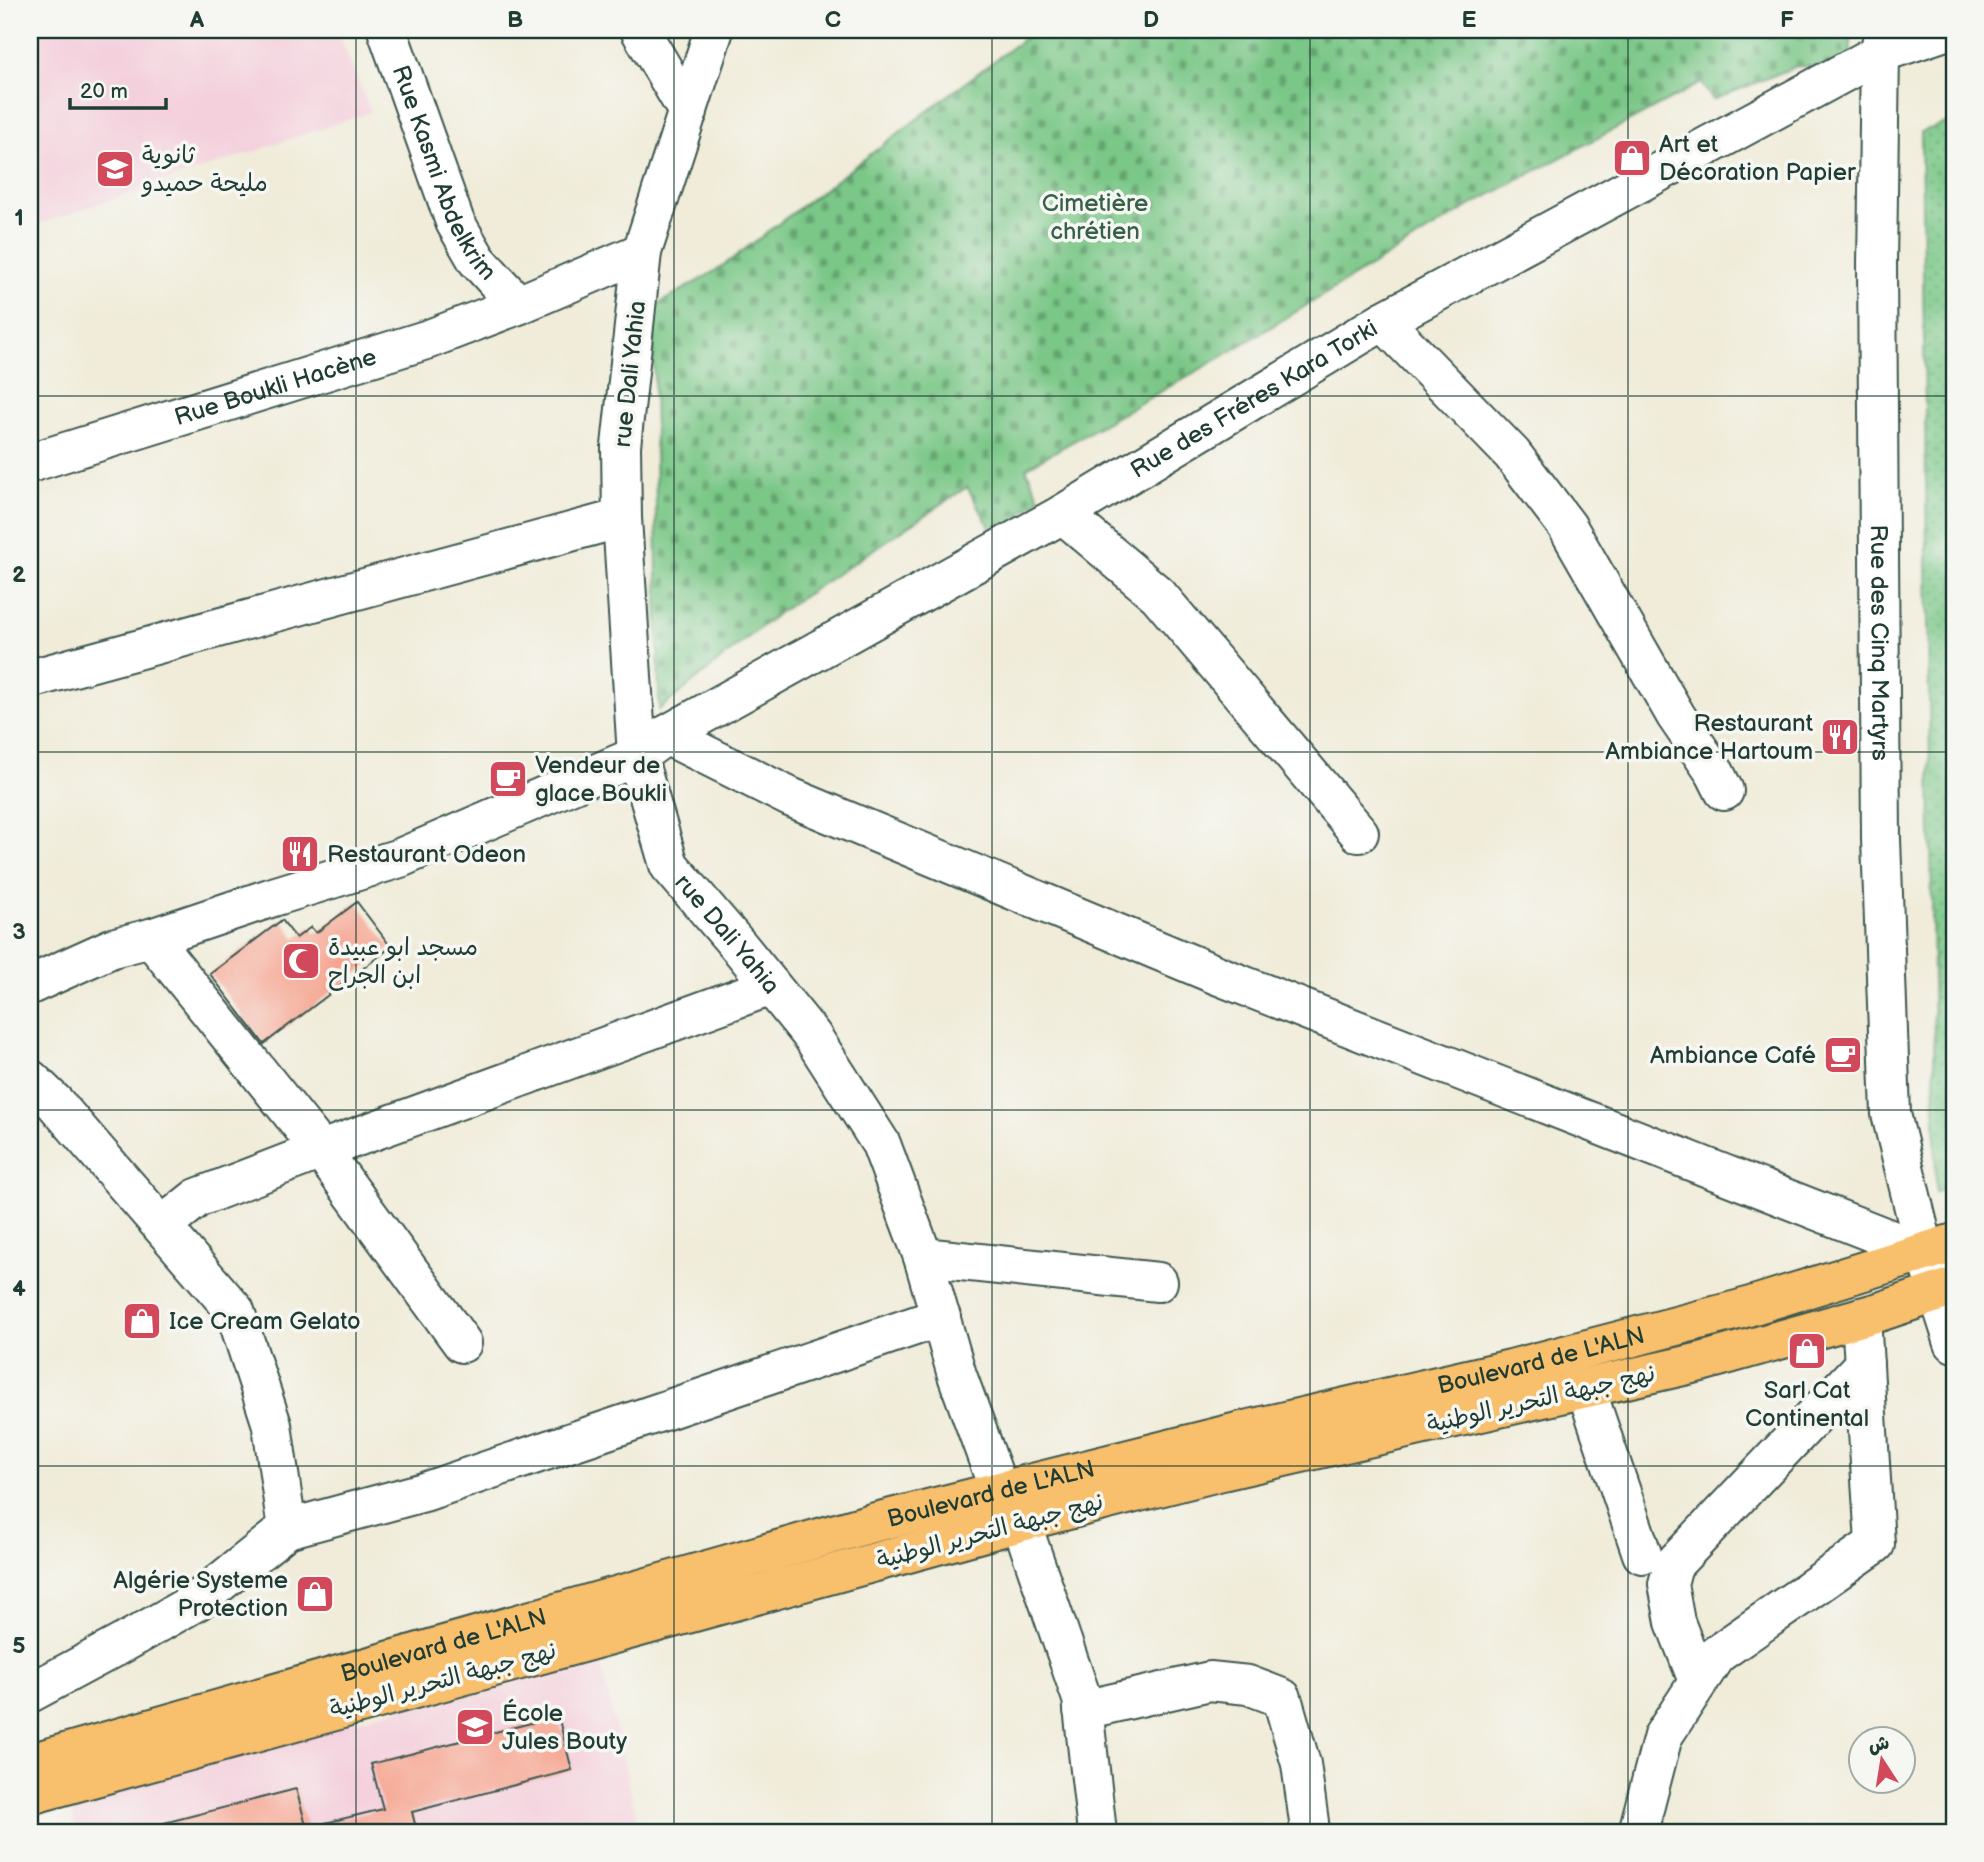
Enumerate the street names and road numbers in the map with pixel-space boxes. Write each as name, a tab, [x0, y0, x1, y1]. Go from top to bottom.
street label: Rue Kasmi Abdelkrim	[386, 61, 503, 286]
street label: rue Dali Yahia	[608, 299, 652, 449]
street label: Rue des Fréres Kara Torki	[1125, 313, 1383, 484]
street label: Rue Boukli Hacène	[171, 342, 380, 432]
street label: Rue des Cinq Martyrs	[1864, 524, 1895, 761]
street label: rue Dali Yahia	[669, 868, 786, 1000]
street label: Boulevard de L'ALN	[1434, 1320, 1648, 1400]
street label: نهج جبهة التحرير الوطنية	[1424, 1359, 1658, 1440]
street label: Boulevard de L'ALN	[884, 1454, 1098, 1533]
street label: نهج جبهة التحرير الوطنية	[873, 1487, 1107, 1576]
street label: Boulevard de L'ALN	[337, 1602, 550, 1688]
street label: نهج جبهة التحرير الوطنية	[326, 1636, 560, 1725]

